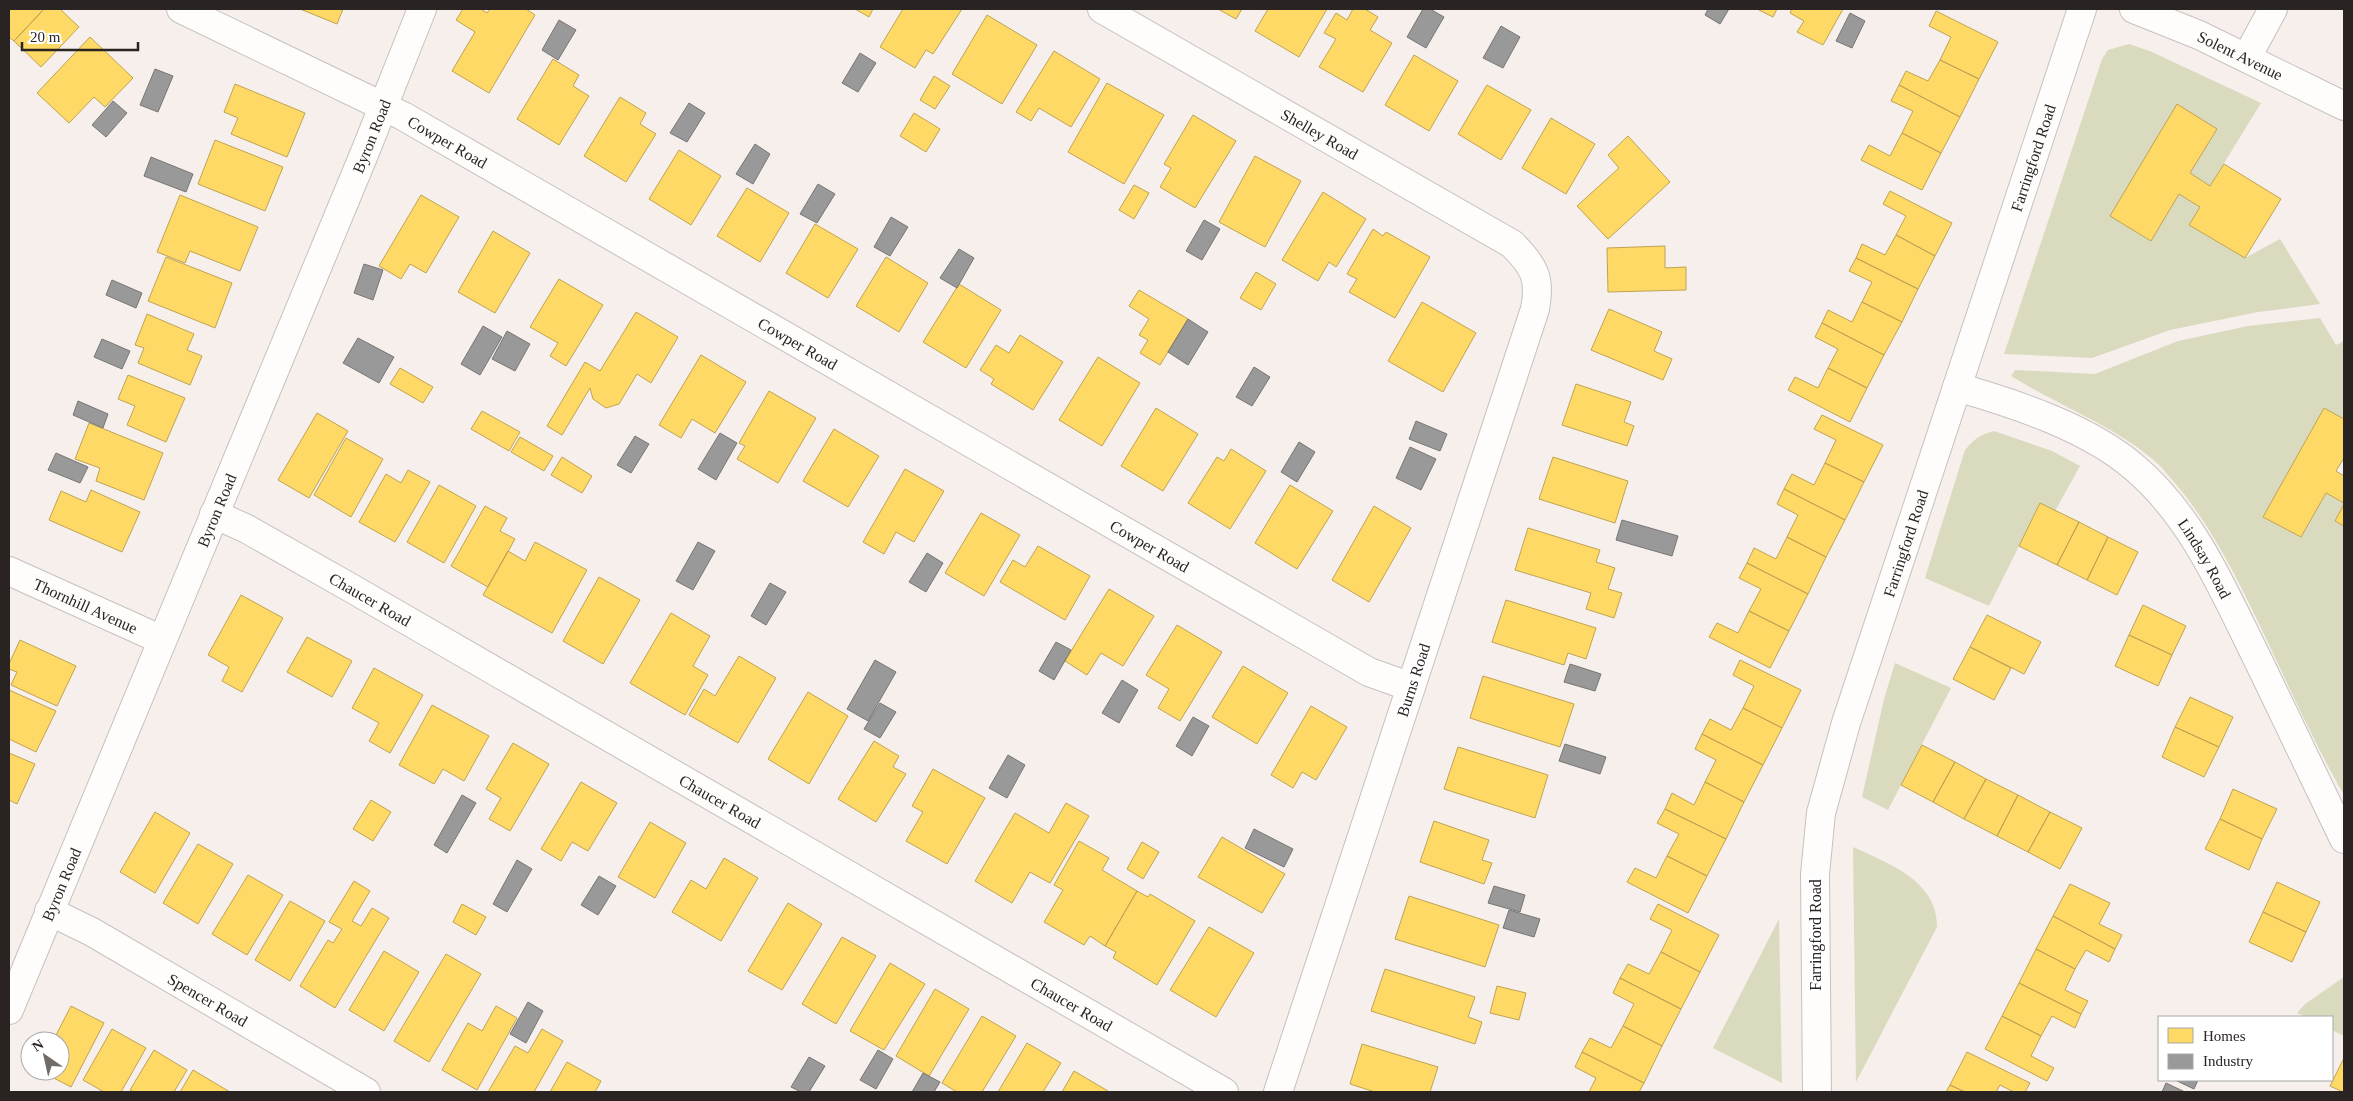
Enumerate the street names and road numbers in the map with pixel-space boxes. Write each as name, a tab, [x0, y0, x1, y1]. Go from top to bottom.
street label: Solent Avenue	[2195, 28, 2285, 84]
street label: Byron Road	[349, 97, 394, 176]
street label: Farringford Road	[2008, 102, 2059, 214]
street label: Shelley Road	[1278, 106, 1361, 163]
street label: Cowper Road	[405, 113, 490, 172]
street label: Cowper Road	[755, 314, 840, 373]
street label: Byron Road	[194, 471, 240, 550]
street label: Farringford Road	[1880, 488, 1931, 599]
street label: Lindsay Road	[2175, 515, 2234, 601]
street label: Cowper Road	[1107, 517, 1192, 576]
street label: Chaucer Road	[326, 570, 414, 630]
street label: Thornhill Avenue	[31, 575, 140, 637]
street label: Burns Road	[1394, 641, 1433, 719]
street label: Chaucer Road	[676, 771, 764, 832]
street label: Byron Road	[39, 845, 84, 924]
street label: Farringford Road	[1807, 879, 1825, 991]
street label: Spencer Road	[165, 970, 250, 1030]
street label: Chaucer Road	[1028, 974, 1115, 1035]

